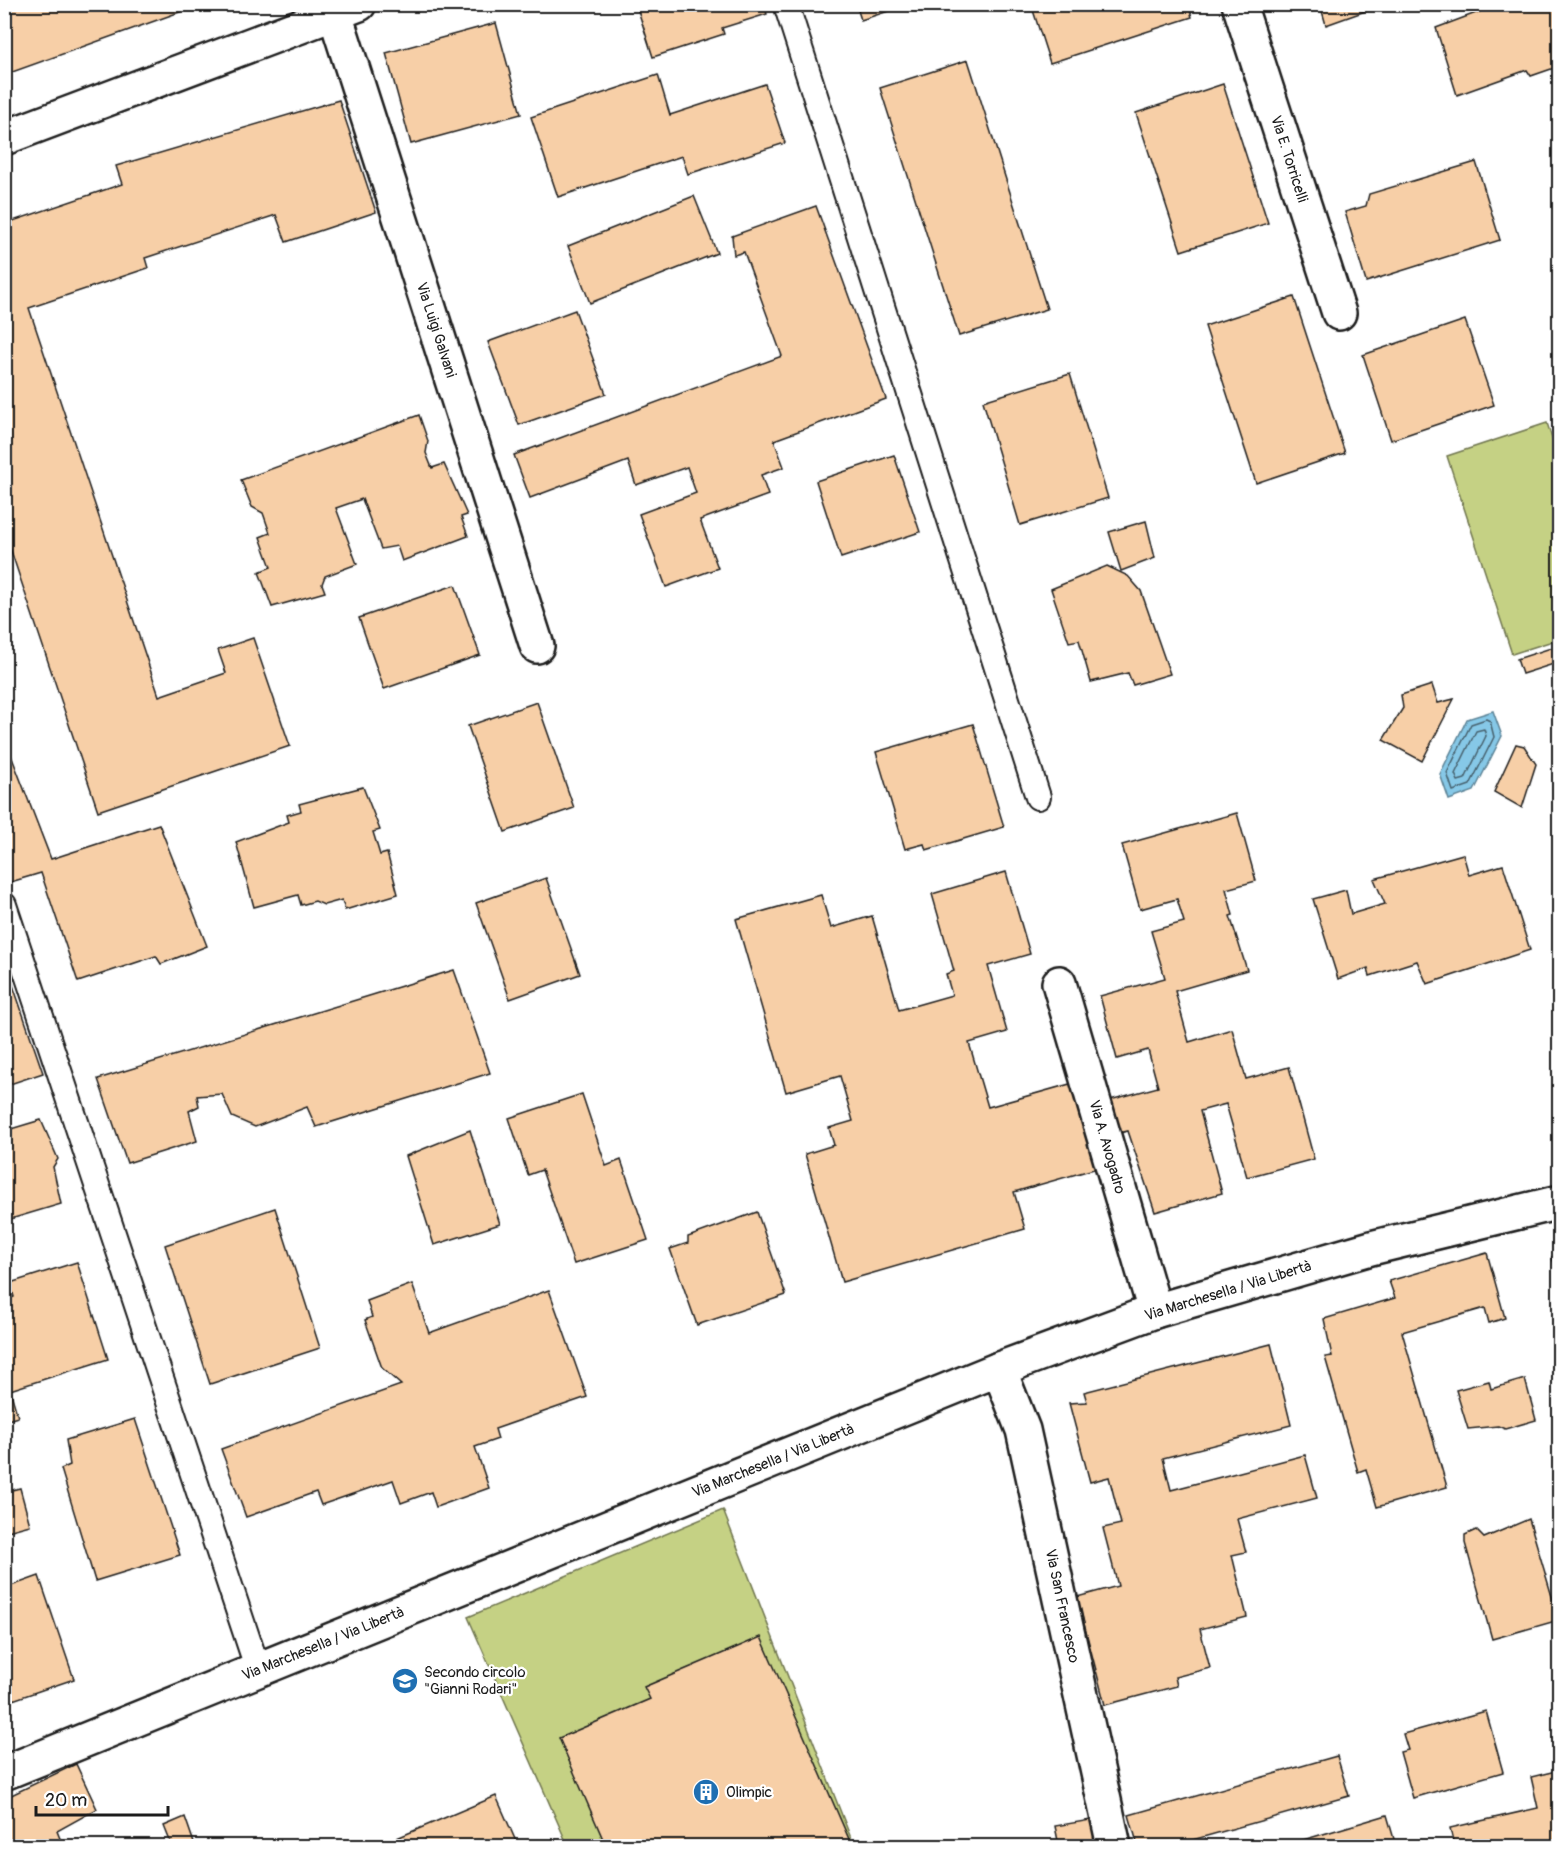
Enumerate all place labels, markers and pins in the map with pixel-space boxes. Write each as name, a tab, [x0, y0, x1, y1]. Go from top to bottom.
place label: Secondo circolo "Gianni Rodari"	[424, 1663, 525, 1699]
school or university icon: Secondo circolo "Gianni Rodari"	[390, 1666, 420, 1696]
building icon: Olimpic	[691, 1777, 721, 1807]
place label: Olimpic	[726, 1783, 772, 1802]

